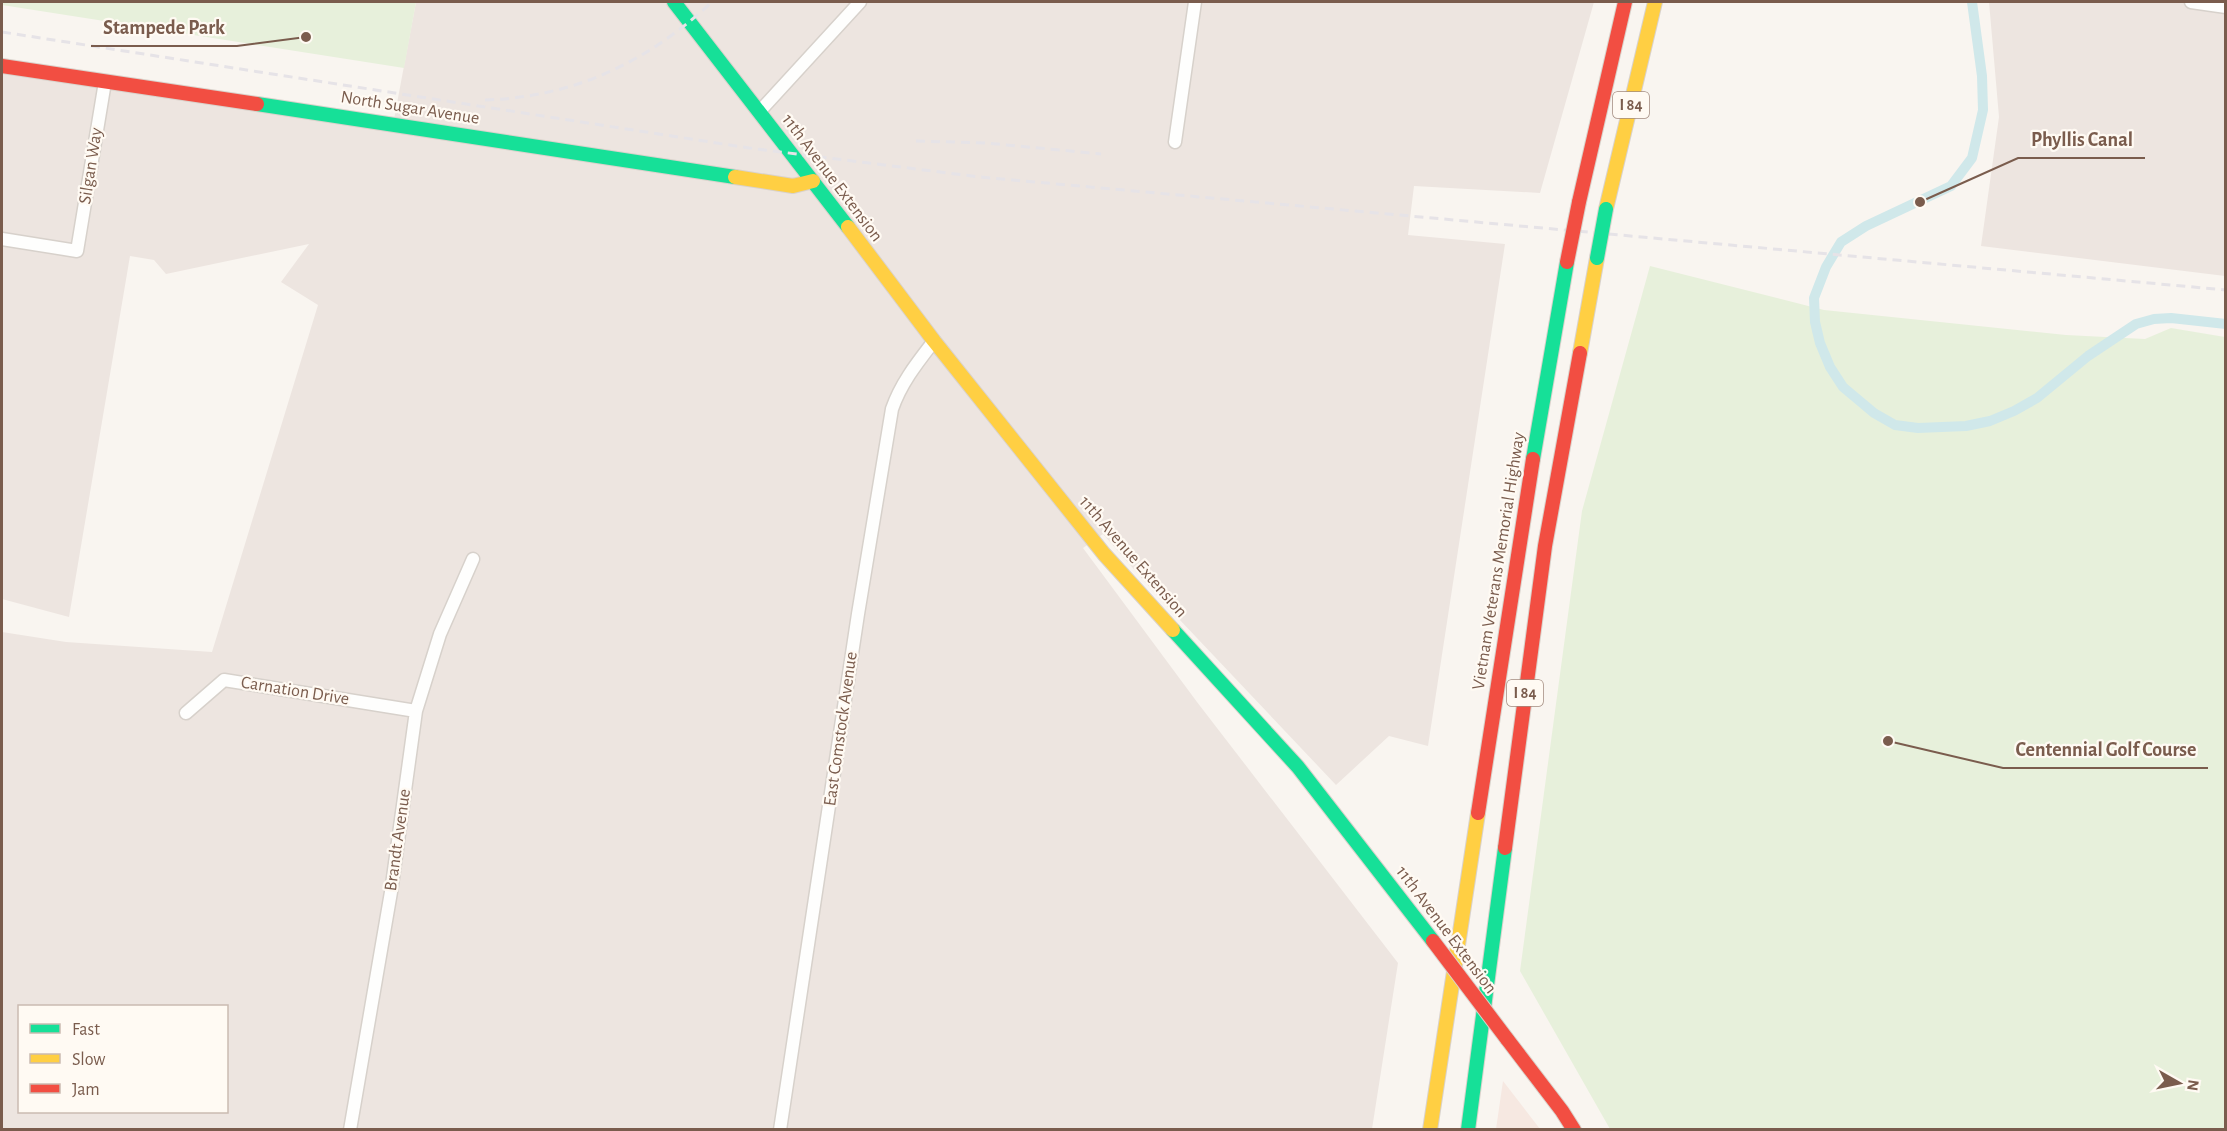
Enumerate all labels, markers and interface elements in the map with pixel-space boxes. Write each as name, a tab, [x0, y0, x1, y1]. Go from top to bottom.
callout: Stampede Park	[91, 8, 237, 46]
text: Stampede Park	[103, 18, 225, 38]
street label: North Sugar Avenue	[339, 88, 481, 128]
road number: I 84	[1613, 92, 1649, 118]
street label: 11th Avenue Extension	[778, 111, 886, 245]
callout: Phyllis Canal	[2018, 120, 2145, 158]
street label: Silgan Way	[76, 126, 106, 205]
text: Phyllis Canal	[2031, 130, 2133, 150]
street label: Vietnam Veterans Memorial Highway	[1470, 431, 1528, 691]
street label: 11th Avenue Extension	[1076, 493, 1190, 621]
street label: East Comstock Avenue	[821, 651, 861, 807]
street label: Carnation Drive	[240, 674, 350, 708]
road number: I 84	[1507, 680, 1543, 706]
callout: Centennial Golf Course	[2003, 730, 2208, 768]
text: Centennial Golf Course	[2016, 740, 2196, 760]
street label: Brandt Avenue	[382, 788, 414, 892]
street label: 11th Avenue Extension	[1392, 863, 1500, 997]
legend	[18, 1005, 228, 1113]
text: Fast	[72, 1021, 100, 1039]
text: Slow	[72, 1051, 105, 1069]
north arrow	[2149, 1053, 2209, 1113]
text: N	[2184, 1078, 2202, 1092]
text: Jam	[72, 1081, 100, 1099]

